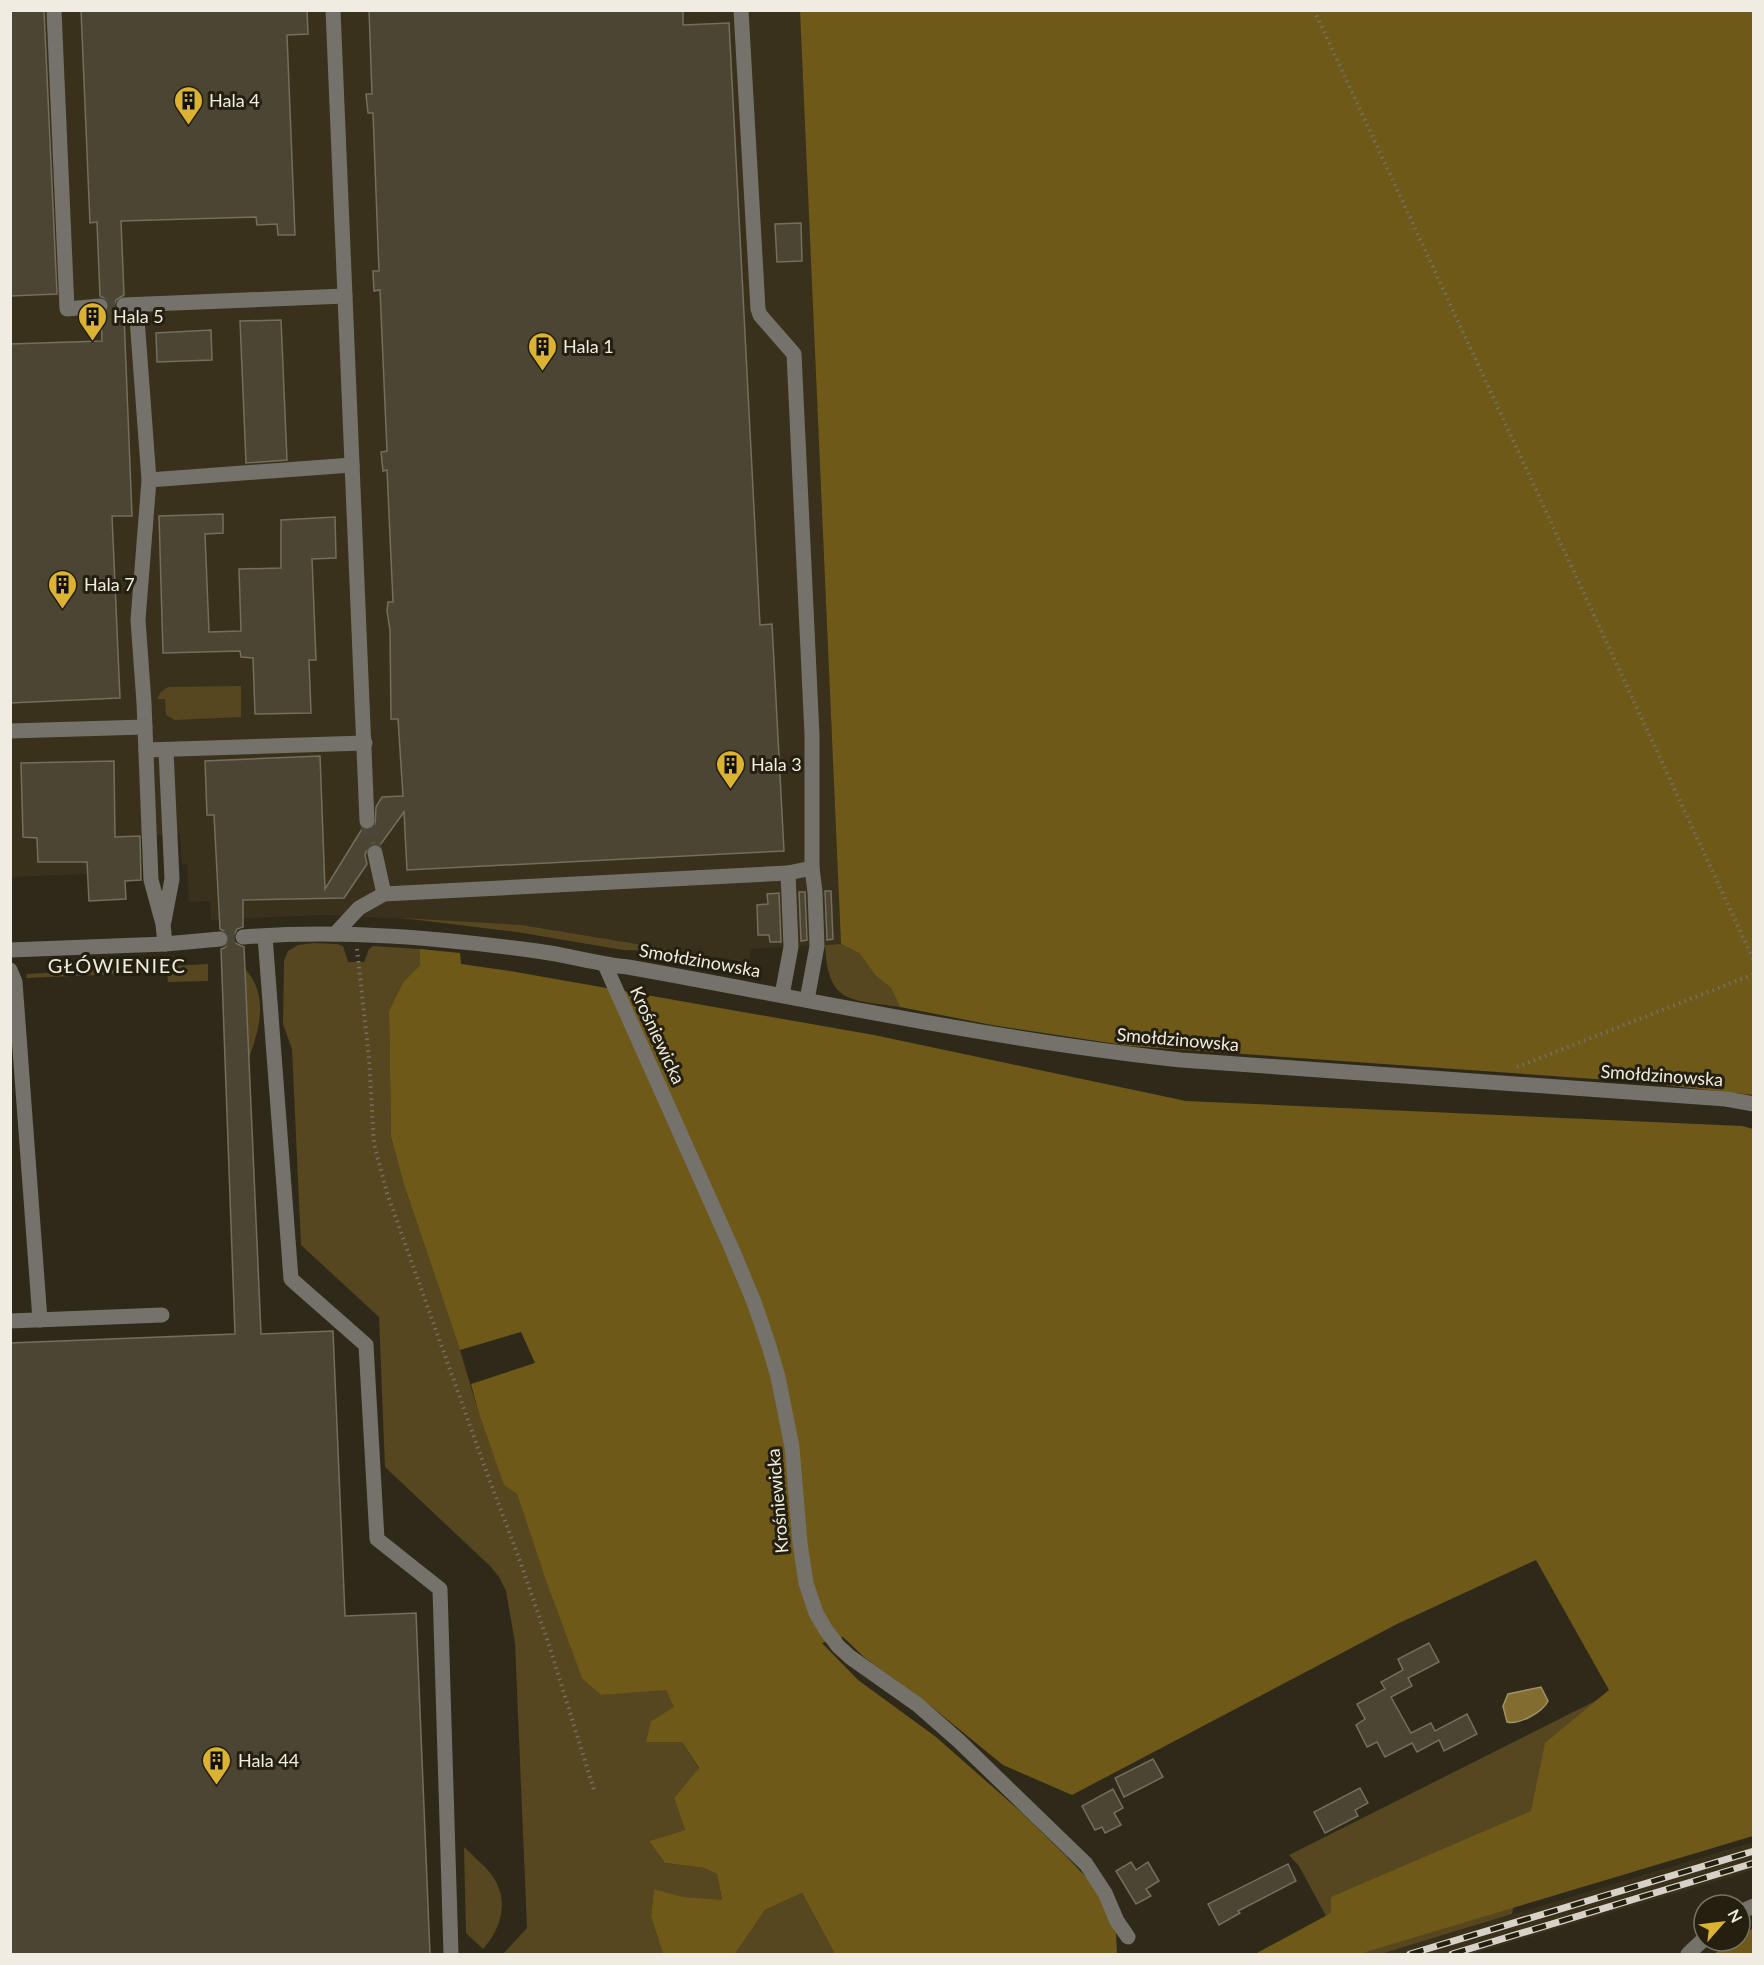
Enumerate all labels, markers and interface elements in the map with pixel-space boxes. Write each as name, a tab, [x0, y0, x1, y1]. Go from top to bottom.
building icon: Hala 4	[172, 84, 204, 126]
place label: Hala 4	[209, 89, 260, 111]
building icon: Hala 5	[76, 300, 108, 342]
place label: Hala 5	[113, 305, 164, 327]
building icon: Hala 1	[526, 330, 558, 372]
place label: Hala 1	[563, 335, 614, 357]
building icon: Hala 7	[47, 568, 79, 610]
place label: Hala 7	[84, 573, 135, 595]
building icon: Hala 3	[714, 748, 746, 790]
place label: Hala 3	[751, 753, 802, 775]
street label: Smołdzinowska	[638, 939, 762, 981]
district label: GŁÓWIENIEC	[48, 953, 186, 977]
street label: Krośniewicka	[626, 983, 690, 1087]
street label: Smołdzinowska	[1116, 1023, 1240, 1055]
street label: Smołdzinowska	[1600, 1060, 1724, 1090]
street label: Krośniewicka	[761, 1448, 793, 1554]
building icon: Hala 44	[201, 1744, 233, 1786]
place label: Hala 44	[238, 1749, 299, 1771]
north arrow	[1692, 1893, 1752, 1953]
text: N	[1724, 1906, 1747, 1926]

